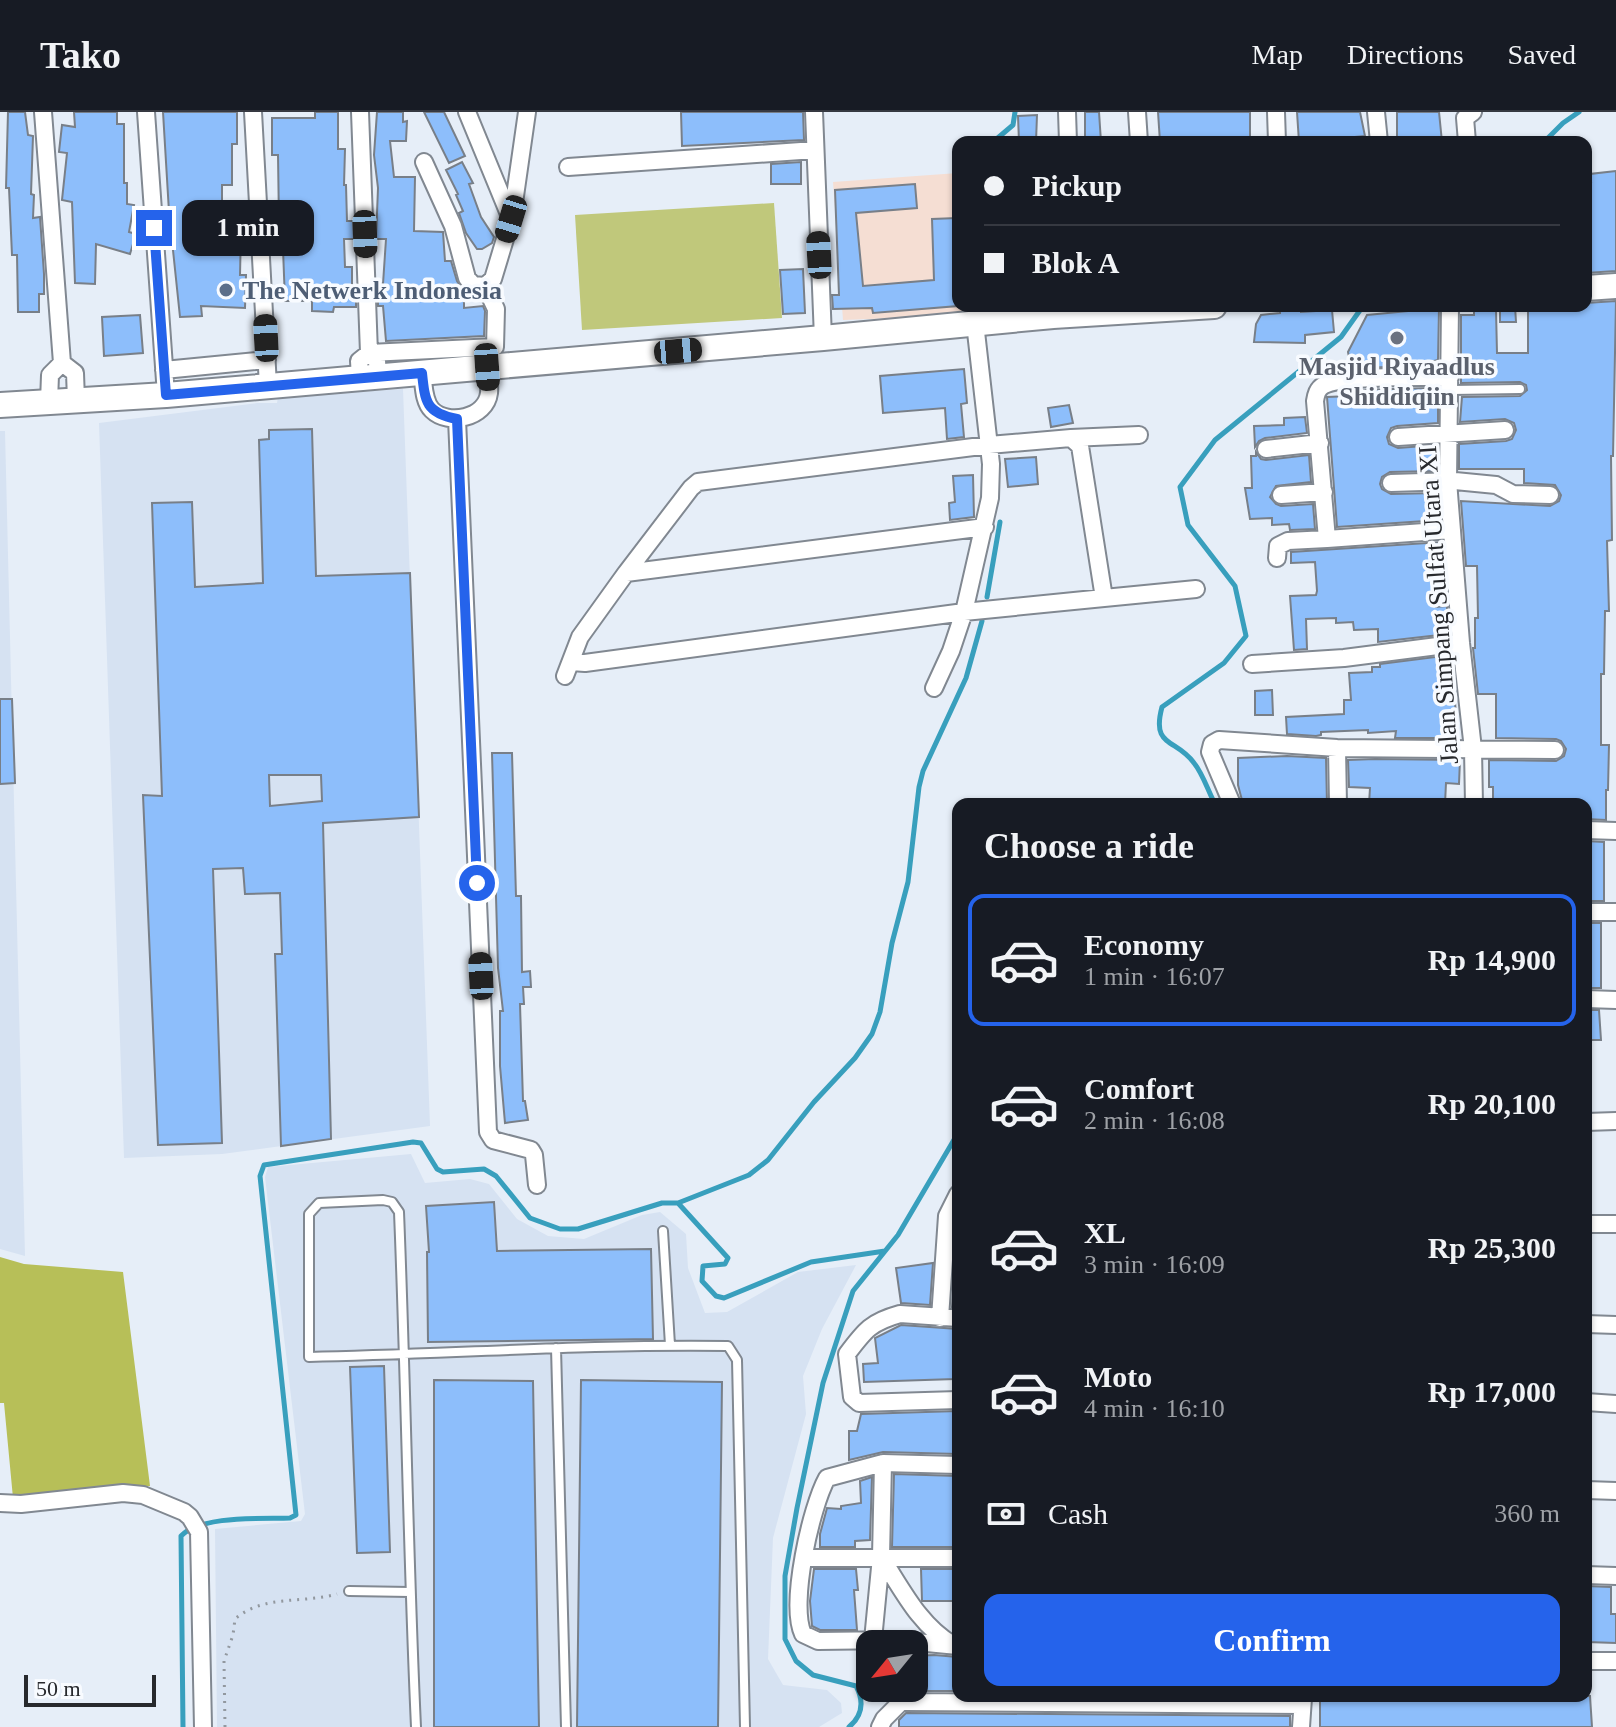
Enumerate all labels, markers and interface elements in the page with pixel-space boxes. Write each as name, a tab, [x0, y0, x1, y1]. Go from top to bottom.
text: Tako	[40, 34, 121, 76]
text: Map	[1252, 39, 1303, 70]
text: Directions	[1347, 39, 1464, 70]
text: Saved	[1508, 39, 1576, 70]
text: Pickup	[1032, 169, 1122, 202]
car	[493, 193, 529, 245]
callout: 1 min	[182, 200, 314, 256]
route end	[136, 210, 172, 246]
car	[352, 210, 378, 258]
text: 1 min	[217, 213, 279, 242]
car	[806, 230, 832, 280]
text: Blok A	[1032, 246, 1120, 279]
place label: The Netwerk Indonesia	[242, 276, 502, 305]
marker: The Netwerk Indonesia	[217, 281, 235, 299]
car	[253, 313, 279, 363]
marker: Masjid Riyaadlus Shiddiqiin	[1388, 329, 1406, 347]
car	[653, 337, 703, 365]
car	[473, 342, 501, 392]
place label: Masjid Riyaadlus Shiddiqiin	[1299, 352, 1495, 411]
street label: Jalan Simpang Sulfat Utara XI	[1413, 445, 1464, 765]
text: Choose a ride	[984, 826, 1194, 866]
route start	[459, 865, 495, 901]
icon: car	[988, 924, 1060, 996]
text: Economy	[1084, 928, 1204, 961]
text: Rp 14,900	[1428, 943, 1556, 976]
car	[468, 951, 494, 1001]
text: 1 min · 16:07	[1084, 962, 1225, 991]
icon: car	[988, 1068, 1060, 1140]
text: Comfort	[1084, 1072, 1194, 1105]
text: Rp 20,100	[1428, 1087, 1556, 1120]
text: 2 min · 16:08	[1084, 1106, 1225, 1135]
icon: car	[988, 1212, 1060, 1284]
text: XL	[1084, 1216, 1126, 1249]
text: Rp 25,300	[1428, 1231, 1556, 1264]
text: 3 min · 16:09	[1084, 1250, 1225, 1279]
icon: car	[988, 1356, 1060, 1428]
text: Moto	[1084, 1360, 1152, 1393]
text: Rp 17,000	[1428, 1375, 1556, 1408]
text: 4 min · 16:10	[1084, 1394, 1225, 1423]
icon: cash	[984, 1492, 1028, 1536]
text: Cash	[1048, 1497, 1108, 1530]
text: 360 m	[1494, 1499, 1560, 1528]
button: Confirm	[984, 1594, 1560, 1686]
north arrow	[856, 1630, 928, 1702]
map controls	[856, 1630, 928, 1702]
scale bar	[24, 1671, 156, 1707]
text: 50 m	[36, 1676, 81, 1701]

